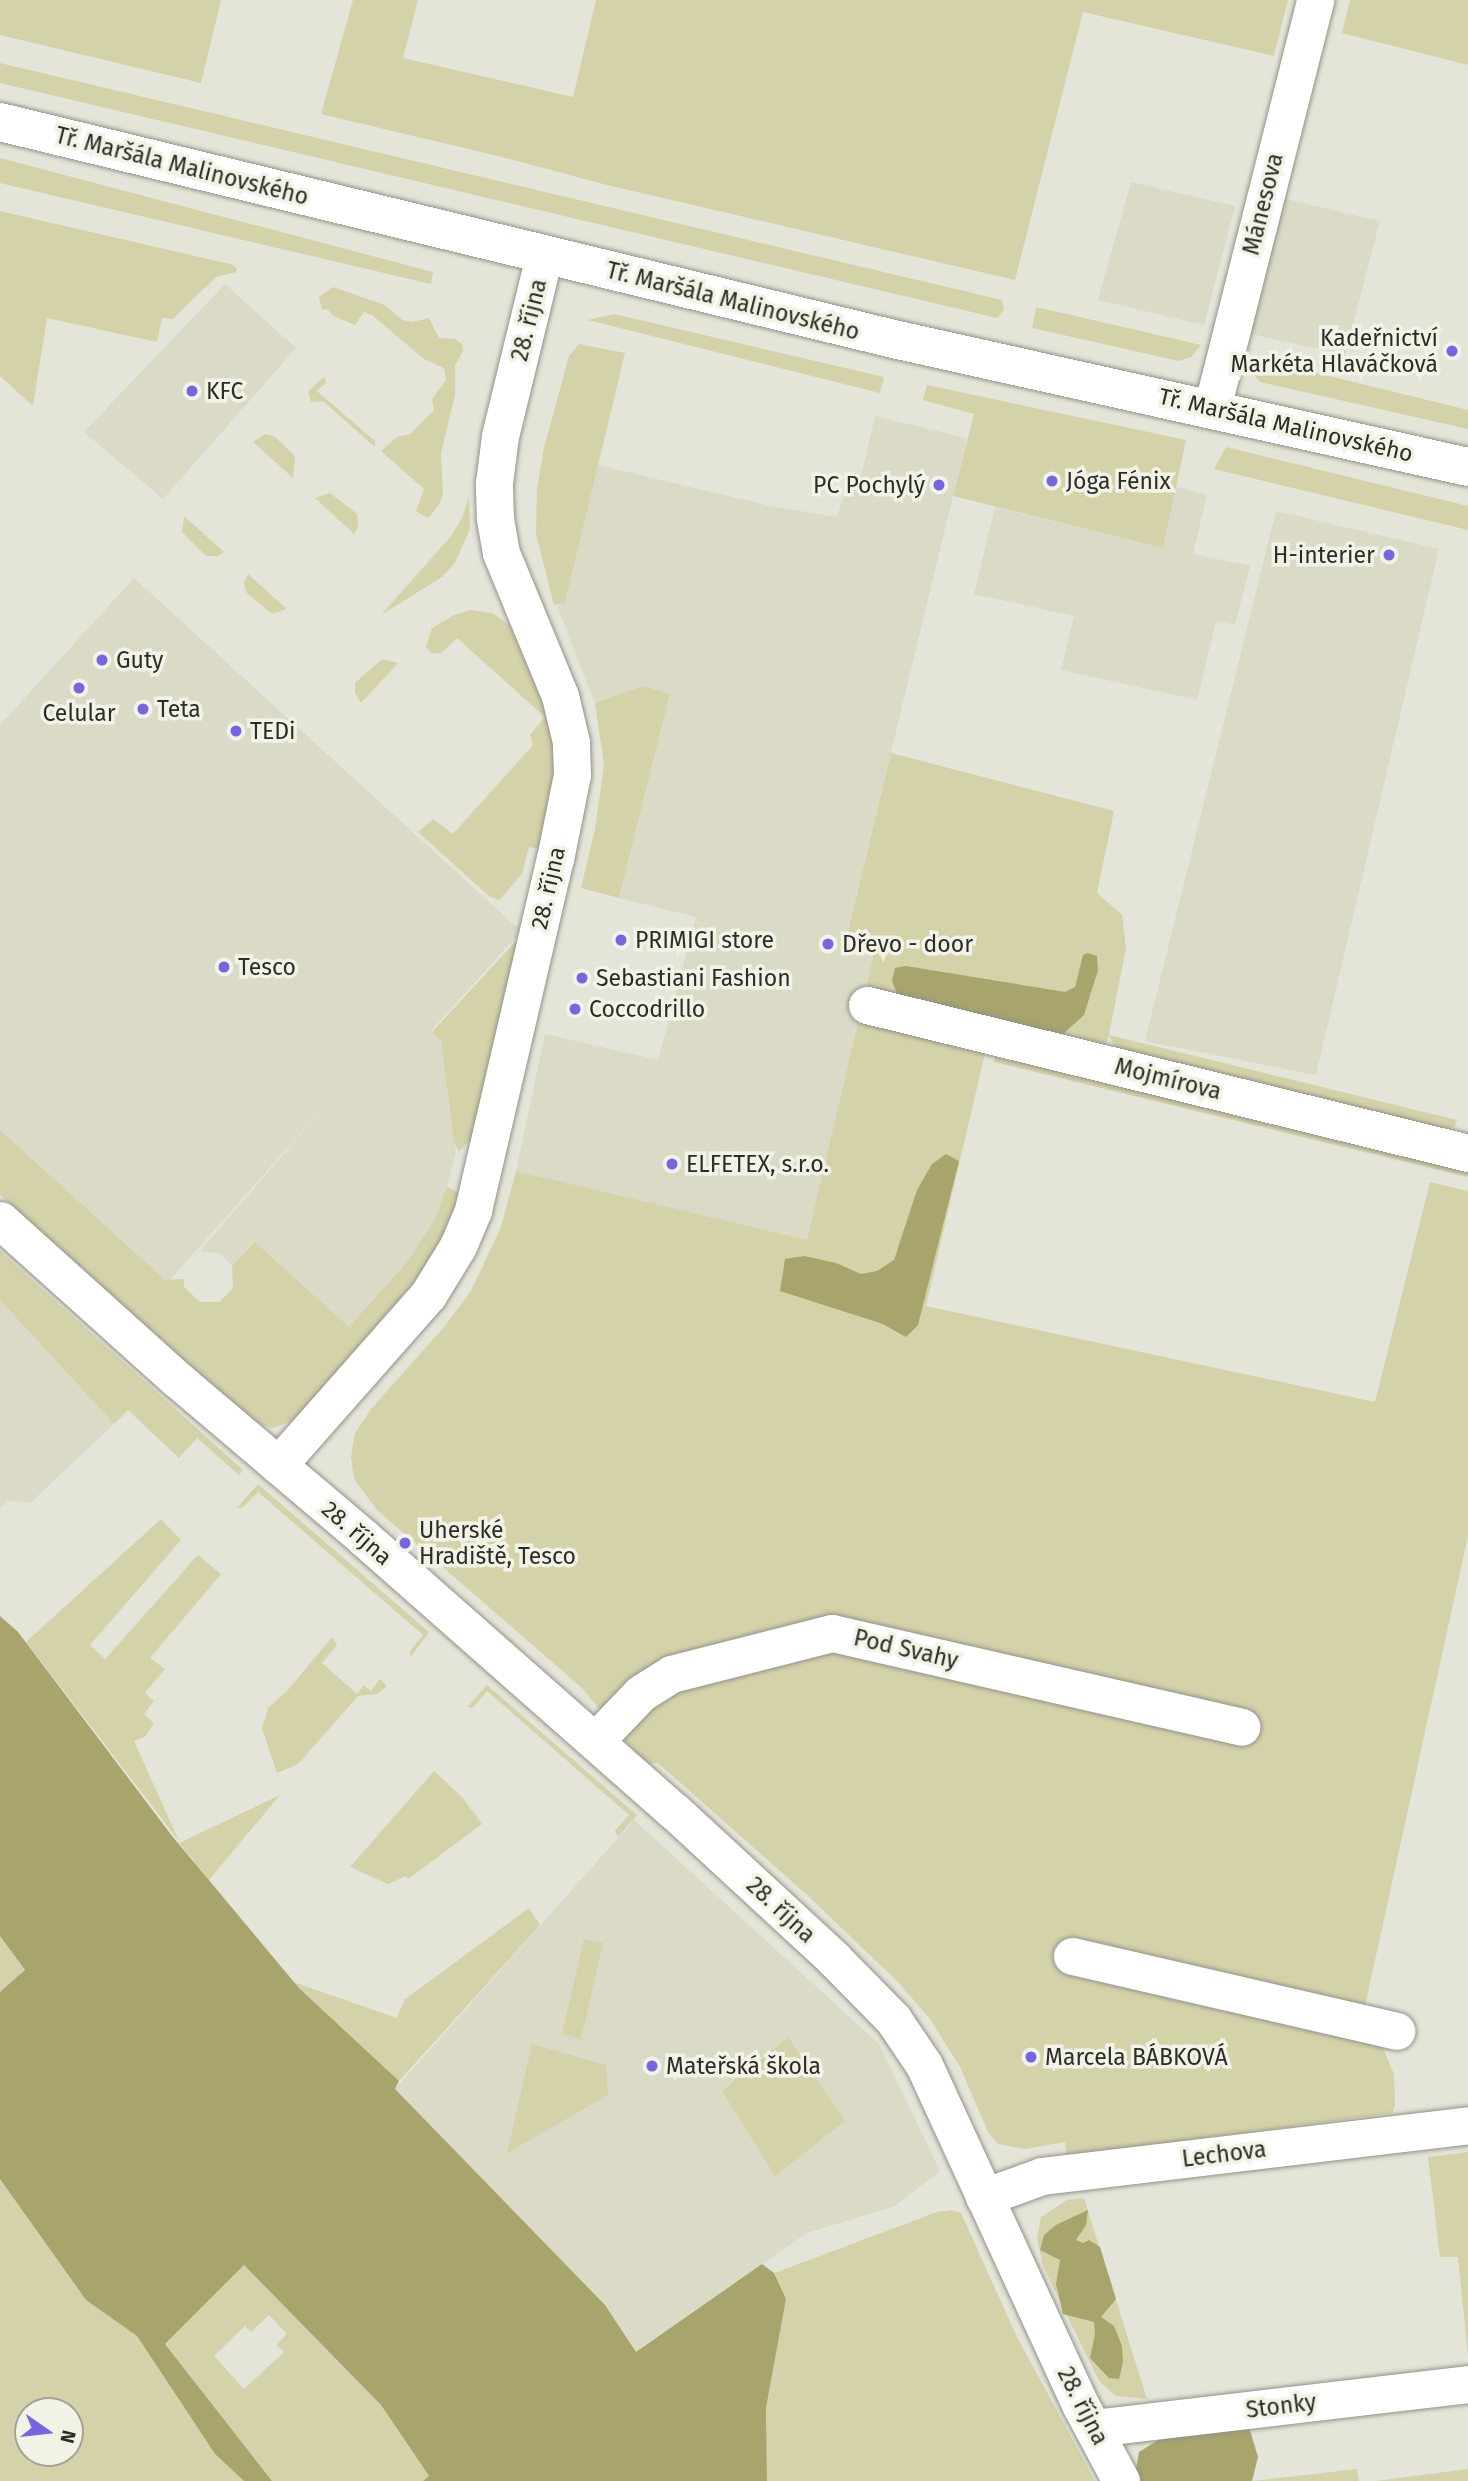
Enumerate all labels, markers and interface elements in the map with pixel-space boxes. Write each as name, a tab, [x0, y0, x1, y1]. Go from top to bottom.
street label: Tř. Maršála Malinovského	[53, 121, 311, 211]
street label: Mánesova	[1237, 150, 1289, 258]
street label: Tř. Maršála Malinovského	[604, 256, 862, 346]
street label: 28. října	[505, 276, 553, 364]
place label: Kadeřnictví Markéta Hlaváčková	[1231, 324, 1438, 378]
marker: Kadeřnictví Markéta Hlaváčková	[1444, 343, 1460, 359]
place label: KFC	[206, 377, 243, 405]
street label: Tř. Maršála Malinovského	[1156, 382, 1416, 468]
marker: KFC	[184, 383, 200, 399]
place label: Jóga Fénix	[1066, 467, 1171, 495]
place label: PC Pochylý	[813, 471, 925, 499]
marker: Jóga Fénix	[1044, 473, 1060, 489]
marker: PC Pochylý	[931, 477, 947, 493]
place label: H-interier	[1273, 541, 1375, 569]
marker: H-interier	[1381, 547, 1397, 563]
place label: Guty	[116, 646, 163, 674]
marker: Guty	[94, 652, 110, 668]
marker: Celular	[71, 680, 87, 696]
place label: Teta	[157, 695, 201, 723]
place label: Celular	[42, 699, 116, 727]
marker: Teta	[135, 701, 151, 717]
place label: TEDi	[250, 717, 295, 745]
marker: TEDi	[228, 723, 244, 739]
street label: 28. října	[525, 844, 571, 932]
place label: PRIMIGI store	[635, 926, 774, 954]
place label: Dřevo - door	[842, 930, 973, 958]
marker: PRIMIGI store	[613, 932, 629, 948]
marker: Dřevo - door	[820, 936, 836, 952]
place label: Tesco	[238, 953, 296, 981]
marker: Tesco	[216, 959, 232, 975]
place label: Sebastiani Fashion	[596, 964, 791, 992]
marker: Sebastiani Fashion	[574, 970, 590, 986]
place label: Coccodrillo	[589, 995, 705, 1023]
marker: Coccodrillo	[567, 1001, 583, 1017]
street label: Mojmírova	[1112, 1052, 1224, 1106]
place label: ELFETEX, s.r.o.	[686, 1150, 829, 1178]
marker: ELFETEX, s.r.o.	[664, 1156, 680, 1172]
street label: 28. října	[316, 1495, 398, 1571]
place label: Uherské Hradiště, Tesco	[419, 1516, 576, 1570]
marker: Uherské Hradiště, Tesco	[397, 1535, 413, 1551]
street label: Pod Svahy	[851, 1624, 961, 1674]
street label: 28. října	[741, 1871, 821, 1949]
place label: Marcela BÁBKOVÁ	[1045, 2043, 1228, 2071]
marker: Marcela BÁBKOVÁ	[1023, 2049, 1039, 2065]
place label: Mateřská škola	[666, 2052, 821, 2080]
marker: Mateřská škola	[644, 2058, 660, 2074]
street label: Lechova	[1180, 2135, 1268, 2173]
street label: 28. října	[1052, 2362, 1114, 2450]
street label: Stonky	[1244, 2388, 1318, 2424]
north arrow	[14, 2397, 84, 2467]
text: N	[55, 2428, 81, 2446]

